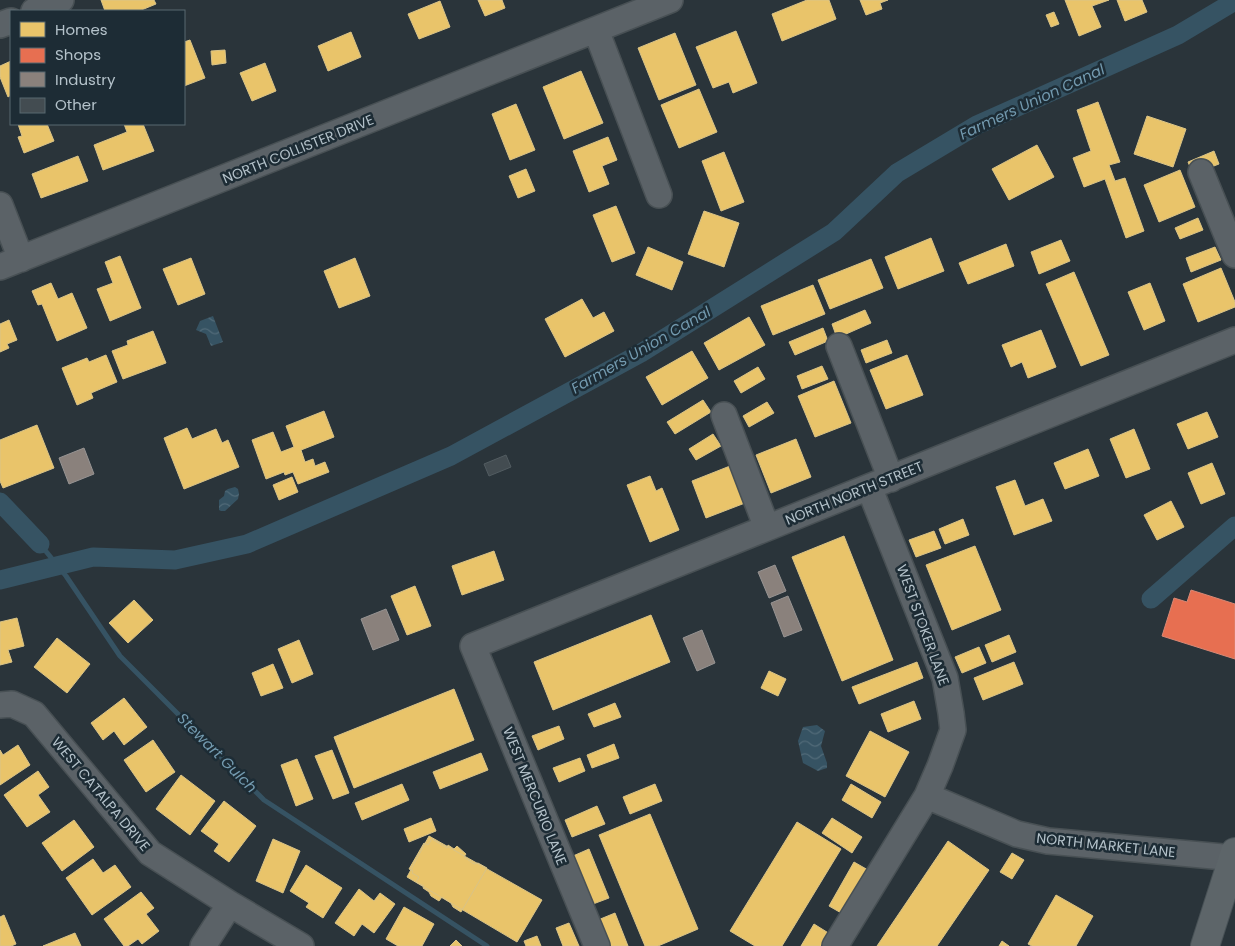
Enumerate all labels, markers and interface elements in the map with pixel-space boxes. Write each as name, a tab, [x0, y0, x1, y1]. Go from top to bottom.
legend	[10, 10, 185, 125]
text: Homes	[55, 19, 108, 40]
text: Shops	[55, 44, 101, 65]
water label: Farmers Union Canal	[956, 58, 1108, 144]
text: Industry	[55, 69, 116, 90]
text: Other	[55, 94, 97, 115]
street label: NORTH COLLISTER DRIVE	[219, 109, 377, 189]
water label: Farmers Union Canal	[567, 301, 715, 398]
street label: NORTH NORTH STREET	[782, 456, 926, 530]
street label: WEST STOKER LANE	[892, 562, 954, 688]
water label: Stewart Gulch	[173, 708, 262, 797]
street label: WEST MERCURIO LANE	[498, 724, 572, 868]
street label: WEST CATALPA DRIVE	[47, 733, 155, 855]
street label: NORTH MARKET LANE	[1035, 828, 1177, 862]

